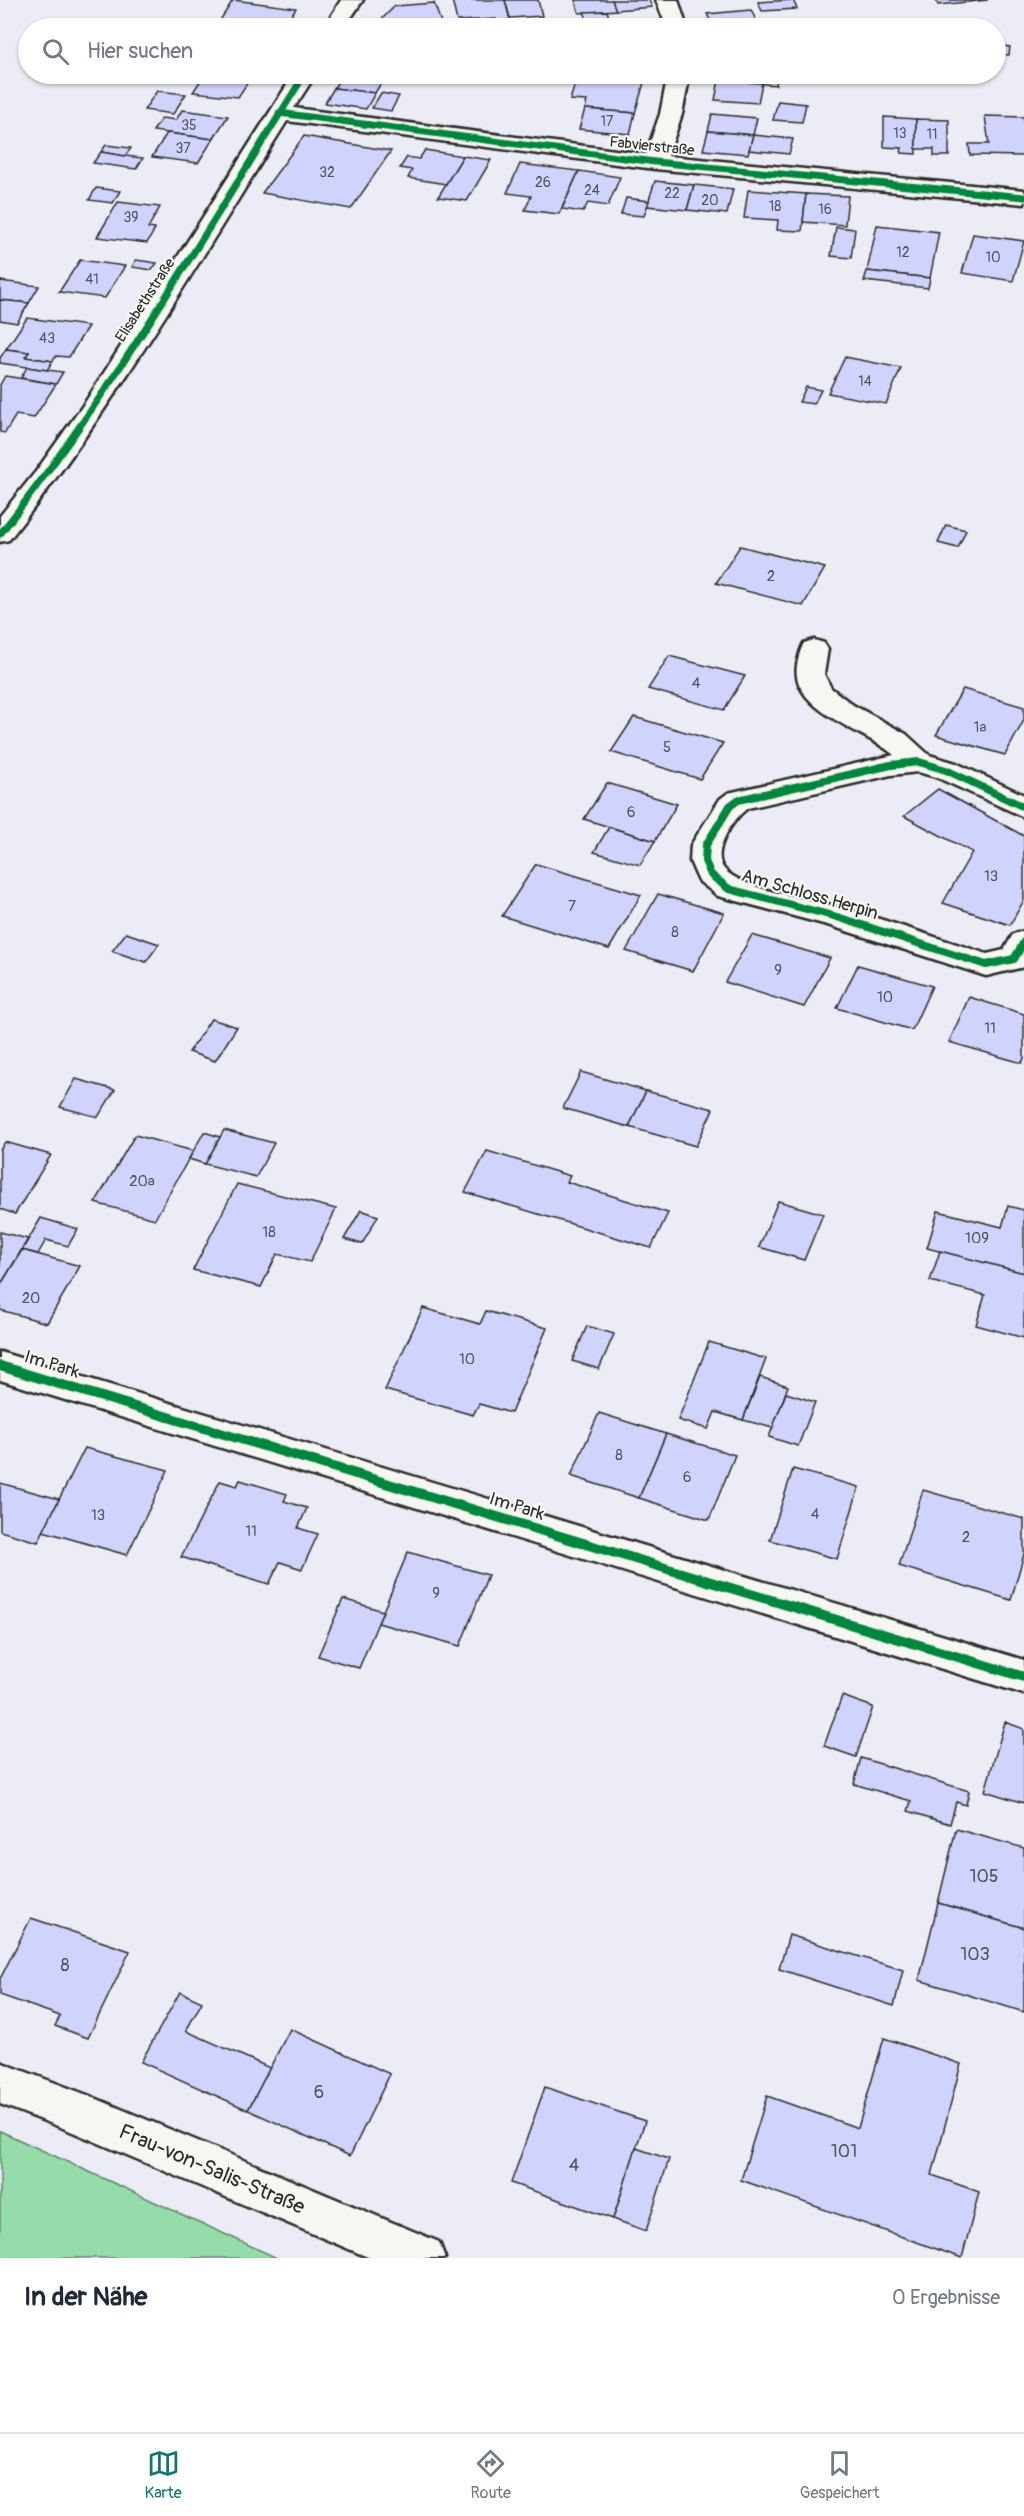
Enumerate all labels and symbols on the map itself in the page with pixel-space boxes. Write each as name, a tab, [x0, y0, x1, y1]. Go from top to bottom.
house number: 17	[601, 113, 614, 130]
house number: 35	[181, 117, 197, 134]
house number: 13	[893, 125, 907, 142]
house number: 11	[927, 126, 937, 143]
street label: Fabvierstraße	[609, 133, 696, 160]
house number: 37	[175, 140, 191, 157]
house number: 32	[319, 164, 335, 181]
house number: 26	[535, 174, 551, 191]
house number: 24	[584, 182, 600, 199]
house number: 22	[664, 185, 680, 202]
house number: 20	[701, 192, 719, 209]
house number: 18	[769, 198, 781, 215]
house number: 16	[818, 201, 832, 218]
house number: 39	[123, 209, 139, 226]
house number: 12	[896, 244, 910, 261]
house number: 10	[985, 249, 1001, 266]
street label: Elisabethstraße	[111, 254, 180, 346]
house number: 41	[85, 271, 99, 288]
house number: 43	[39, 330, 55, 347]
house number: 14	[858, 373, 872, 390]
house number: 2	[767, 567, 775, 586]
house number: 4	[692, 674, 701, 693]
house number: 1a	[974, 718, 986, 737]
house number: 5	[663, 738, 671, 757]
house number: 6	[627, 803, 635, 822]
street label: Am Schloss Herpin	[739, 864, 881, 925]
house number: 13	[984, 867, 998, 886]
house number: 7	[568, 897, 576, 916]
house number: 8	[671, 923, 679, 942]
house number: 9	[774, 961, 782, 980]
house number: 10	[877, 988, 893, 1007]
house number: 11	[984, 1019, 996, 1038]
house number: 20a	[129, 1172, 155, 1191]
house number: 18	[262, 1223, 276, 1242]
house number: 109	[965, 1229, 989, 1248]
house number: 20	[22, 1289, 40, 1308]
street label: Im Park	[21, 1345, 83, 1384]
house number: 10	[459, 1350, 475, 1369]
house number: 8	[615, 1446, 623, 1465]
house number: 6	[683, 1468, 691, 1487]
street label: Im Park	[486, 1487, 548, 1526]
house number: 4	[811, 1505, 820, 1524]
house number: 13	[91, 1506, 105, 1525]
house number: 11	[245, 1522, 257, 1541]
house number: 2	[962, 1528, 970, 1547]
house number: 9	[432, 1584, 440, 1603]
house number: 105	[969, 1865, 999, 1888]
house number: 103	[960, 1943, 990, 1966]
house number: 8	[60, 1954, 70, 1977]
house number: 6	[314, 2081, 324, 2104]
street label: Frau-von-Salis-Straße	[115, 2118, 309, 2221]
house number: 101	[831, 2140, 857, 2163]
house number: 4	[569, 2154, 580, 2177]

